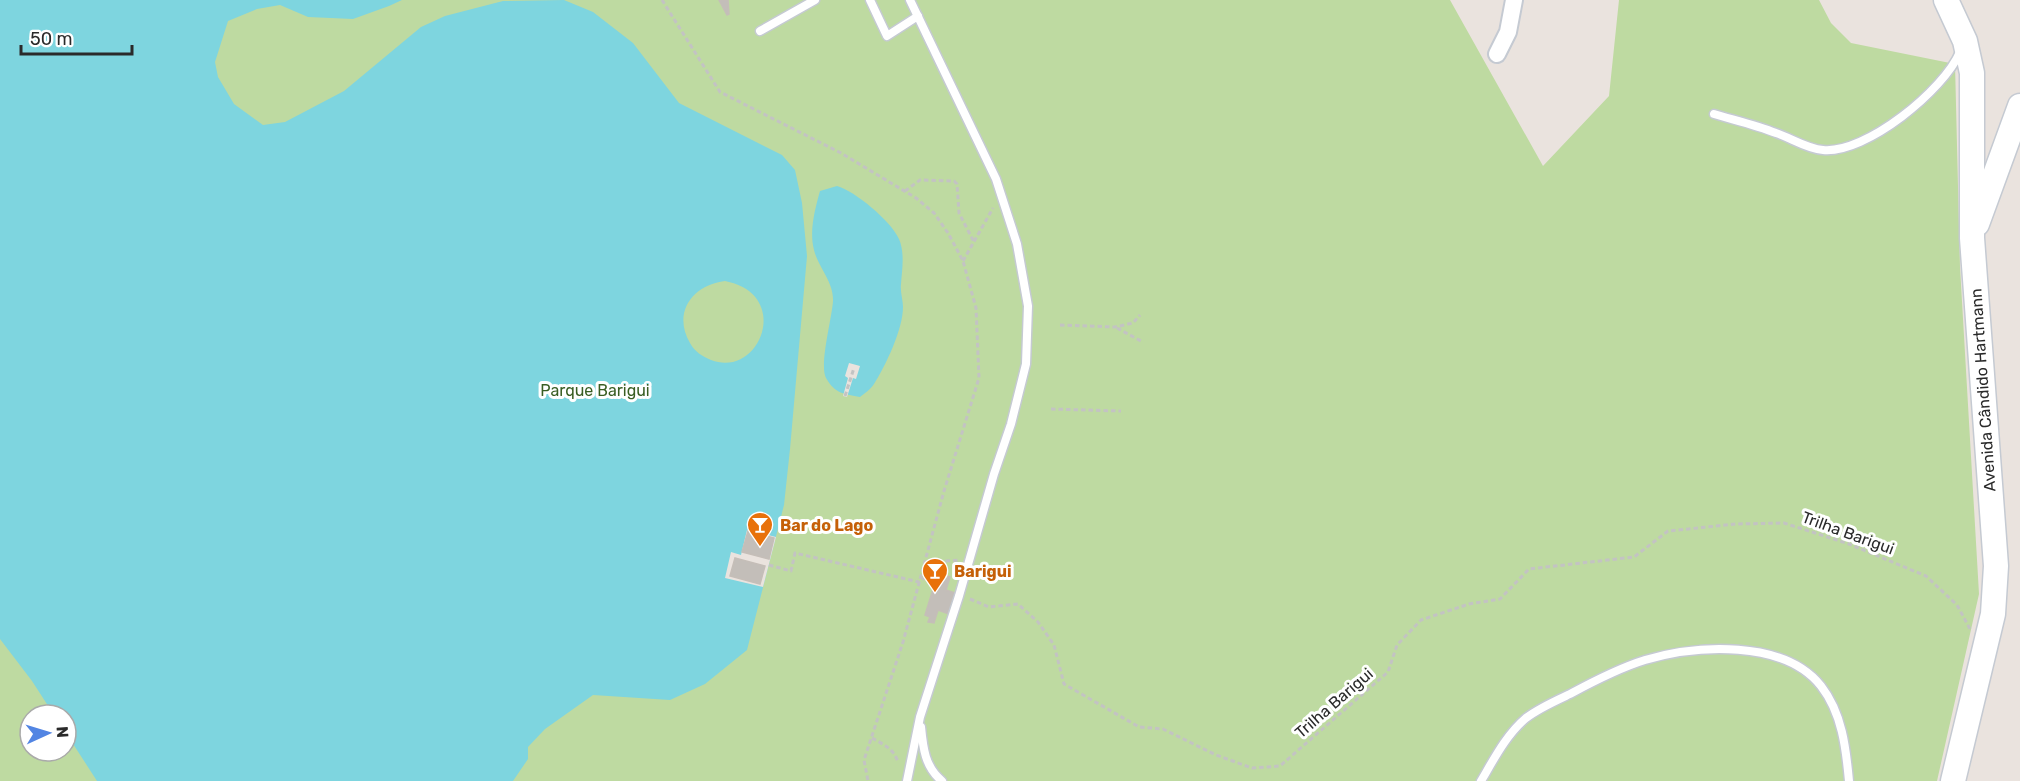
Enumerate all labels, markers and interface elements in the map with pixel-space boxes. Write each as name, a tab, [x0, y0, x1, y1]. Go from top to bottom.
scale bar	[21, 18, 132, 56]
text: 50 m	[30, 28, 73, 50]
street label: Avenida Cândido Hartmann	[1966, 288, 2000, 492]
park label: Parque Barigui	[540, 381, 650, 400]
street label: Trilha Barigui	[1799, 508, 1897, 558]
bar icon: Bar do Lago	[745, 510, 775, 548]
place label: Bar do Lago	[780, 516, 873, 535]
bar icon: Barigui	[920, 556, 950, 594]
place label: Barigui	[954, 562, 1012, 581]
street label: Trilha Barigui	[1291, 664, 1377, 742]
north arrow	[18, 703, 78, 763]
text: N	[53, 726, 72, 738]

